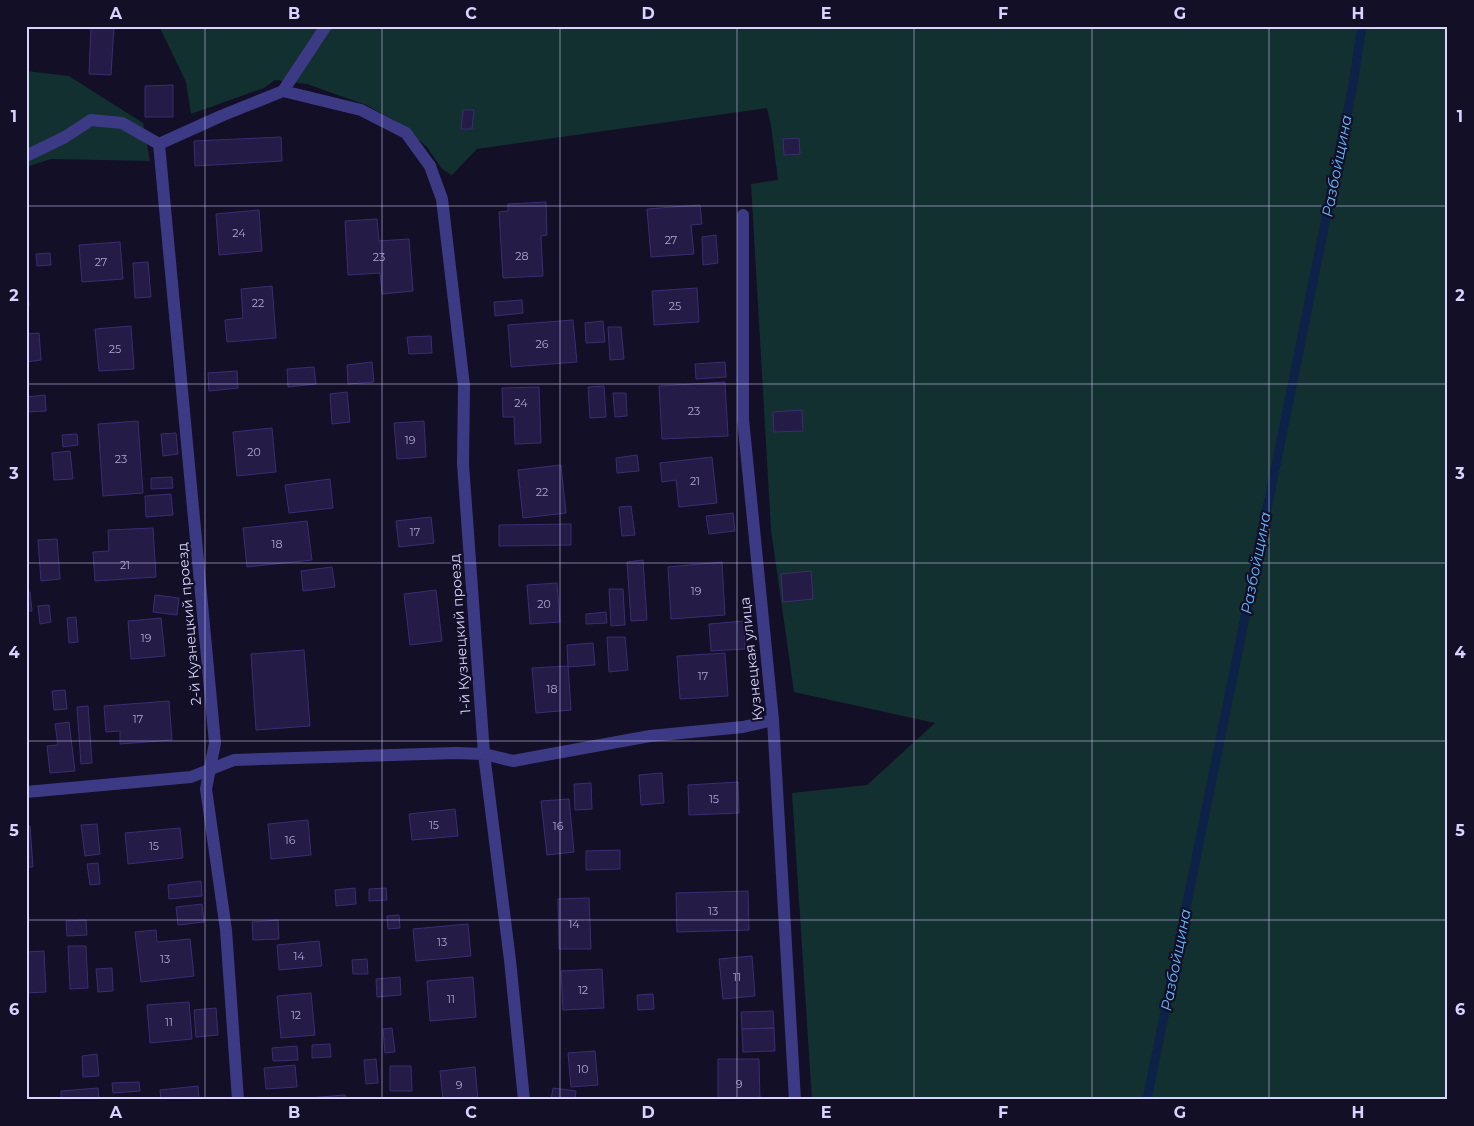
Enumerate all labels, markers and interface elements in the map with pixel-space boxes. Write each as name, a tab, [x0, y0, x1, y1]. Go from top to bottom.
text: A	[109, 4, 123, 23]
text: B	[288, 4, 300, 23]
text: C	[465, 4, 477, 23]
text: D	[641, 4, 655, 23]
text: E	[821, 4, 831, 23]
text: F	[998, 4, 1008, 23]
text: G	[1174, 4, 1186, 23]
text: H	[1352, 4, 1364, 23]
text: 1	[11, 107, 17, 126]
text: 1	[1457, 107, 1463, 126]
water label: Разбойщина	[1317, 113, 1356, 219]
house number: 24	[232, 226, 246, 240]
house number: 27	[665, 233, 677, 247]
house number: 28	[515, 249, 529, 263]
house number: 23	[373, 250, 385, 264]
house number: 27	[95, 255, 107, 269]
text: 2	[9, 286, 19, 305]
text: 2	[1455, 286, 1465, 305]
house number: 22	[252, 296, 264, 310]
house number: 25	[669, 299, 681, 313]
house number: 26	[536, 337, 549, 351]
house number: 25	[109, 342, 121, 356]
house number: 24	[514, 396, 528, 410]
house number: 23	[688, 404, 700, 418]
house number: 19	[405, 433, 416, 447]
house number: 20	[247, 445, 261, 459]
house number: 23	[115, 452, 127, 466]
text: 3	[8, 464, 19, 483]
text: 3	[1454, 464, 1465, 483]
house number: 21	[690, 474, 700, 488]
house number: 22	[536, 485, 548, 499]
water label: Разбойщина	[1236, 510, 1275, 616]
house number: 17	[410, 525, 420, 539]
house number: 18	[272, 537, 283, 551]
street label: 2-й Кузнецкий проезд	[173, 542, 205, 706]
street label: 1-й Кузнецкий проезд	[445, 553, 475, 715]
house number: 21	[120, 558, 130, 572]
house number: 19	[691, 584, 702, 598]
street label: Кузнецкая улица	[736, 596, 766, 722]
house number: 20	[537, 597, 551, 611]
house number: 19	[141, 631, 152, 645]
text: 4	[8, 643, 20, 662]
text: 4	[1454, 643, 1466, 662]
house number: 17	[698, 669, 708, 683]
house number: 18	[547, 682, 558, 696]
house number: 17	[133, 712, 143, 726]
house number: 15	[709, 792, 719, 806]
house number: 15	[429, 818, 439, 832]
house number: 16	[553, 819, 564, 833]
text: 5	[9, 821, 19, 840]
text: 5	[1455, 821, 1465, 840]
house number: 16	[285, 833, 296, 847]
house number: 15	[149, 839, 159, 853]
house number: 13	[708, 904, 718, 918]
water label: Разбойщина	[1156, 907, 1195, 1013]
house number: 14	[568, 917, 580, 931]
house number: 13	[437, 935, 447, 949]
house number: 14	[293, 949, 305, 963]
house number: 13	[160, 952, 170, 966]
house number: 11	[733, 970, 741, 984]
house number: 12	[578, 983, 588, 997]
house number: 11	[447, 992, 455, 1006]
text: 6	[9, 1000, 19, 1019]
text: 6	[1455, 1000, 1465, 1019]
house number: 12	[291, 1008, 301, 1022]
house number: 11	[165, 1015, 173, 1029]
house number: 10	[577, 1062, 589, 1076]
house number: 9	[736, 1077, 743, 1091]
house number: 9	[456, 1078, 463, 1092]
text: A	[109, 1103, 123, 1122]
text: B	[288, 1103, 300, 1122]
text: C	[465, 1103, 477, 1122]
text: D	[641, 1103, 655, 1122]
text: E	[821, 1103, 831, 1122]
text: F	[998, 1103, 1008, 1122]
text: G	[1174, 1103, 1186, 1122]
text: H	[1352, 1103, 1364, 1122]

